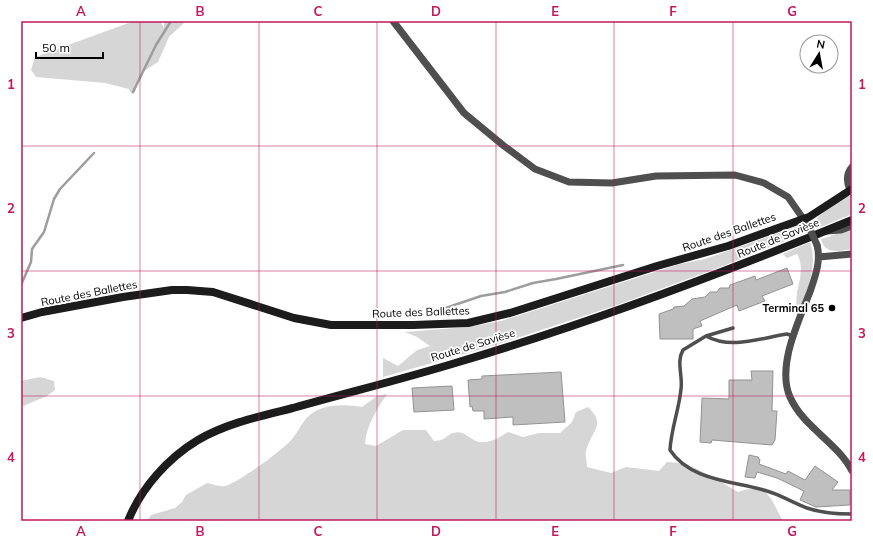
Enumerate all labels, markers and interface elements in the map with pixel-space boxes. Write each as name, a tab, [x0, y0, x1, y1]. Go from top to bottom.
text: A	[76, 3, 86, 19]
text: B	[196, 3, 205, 19]
text: C	[314, 3, 323, 19]
text: D	[431, 3, 441, 19]
text: E	[551, 3, 559, 19]
text: F	[669, 3, 677, 19]
text: G	[787, 3, 797, 19]
scale bar	[36, 34, 103, 60]
north arrow	[799, 34, 839, 74]
text: N	[815, 37, 826, 52]
text: 50 m	[42, 40, 70, 55]
text: 1	[7, 76, 15, 92]
text: 1	[858, 76, 866, 92]
text: 2	[7, 200, 15, 216]
text: 2	[858, 200, 866, 216]
street label: Route des Ballettes	[680, 209, 778, 255]
street label: Route de Savièse	[735, 215, 821, 261]
street label: Route des Ballettes	[40, 277, 138, 309]
place label: Terminal 65	[762, 301, 824, 315]
street label: Route des Ballettes	[372, 303, 470, 321]
marker: Terminal 65	[827, 303, 837, 313]
text: 3	[7, 325, 15, 341]
text: 3	[858, 325, 866, 341]
street label: Route de Savièse	[429, 326, 517, 364]
text: 4	[7, 449, 15, 465]
text: 4	[858, 449, 866, 465]
text: A	[76, 523, 86, 539]
text: B	[196, 523, 205, 539]
text: C	[314, 523, 323, 539]
text: D	[431, 523, 441, 539]
text: E	[551, 523, 559, 539]
text: F	[669, 523, 677, 539]
text: G	[787, 523, 797, 539]

